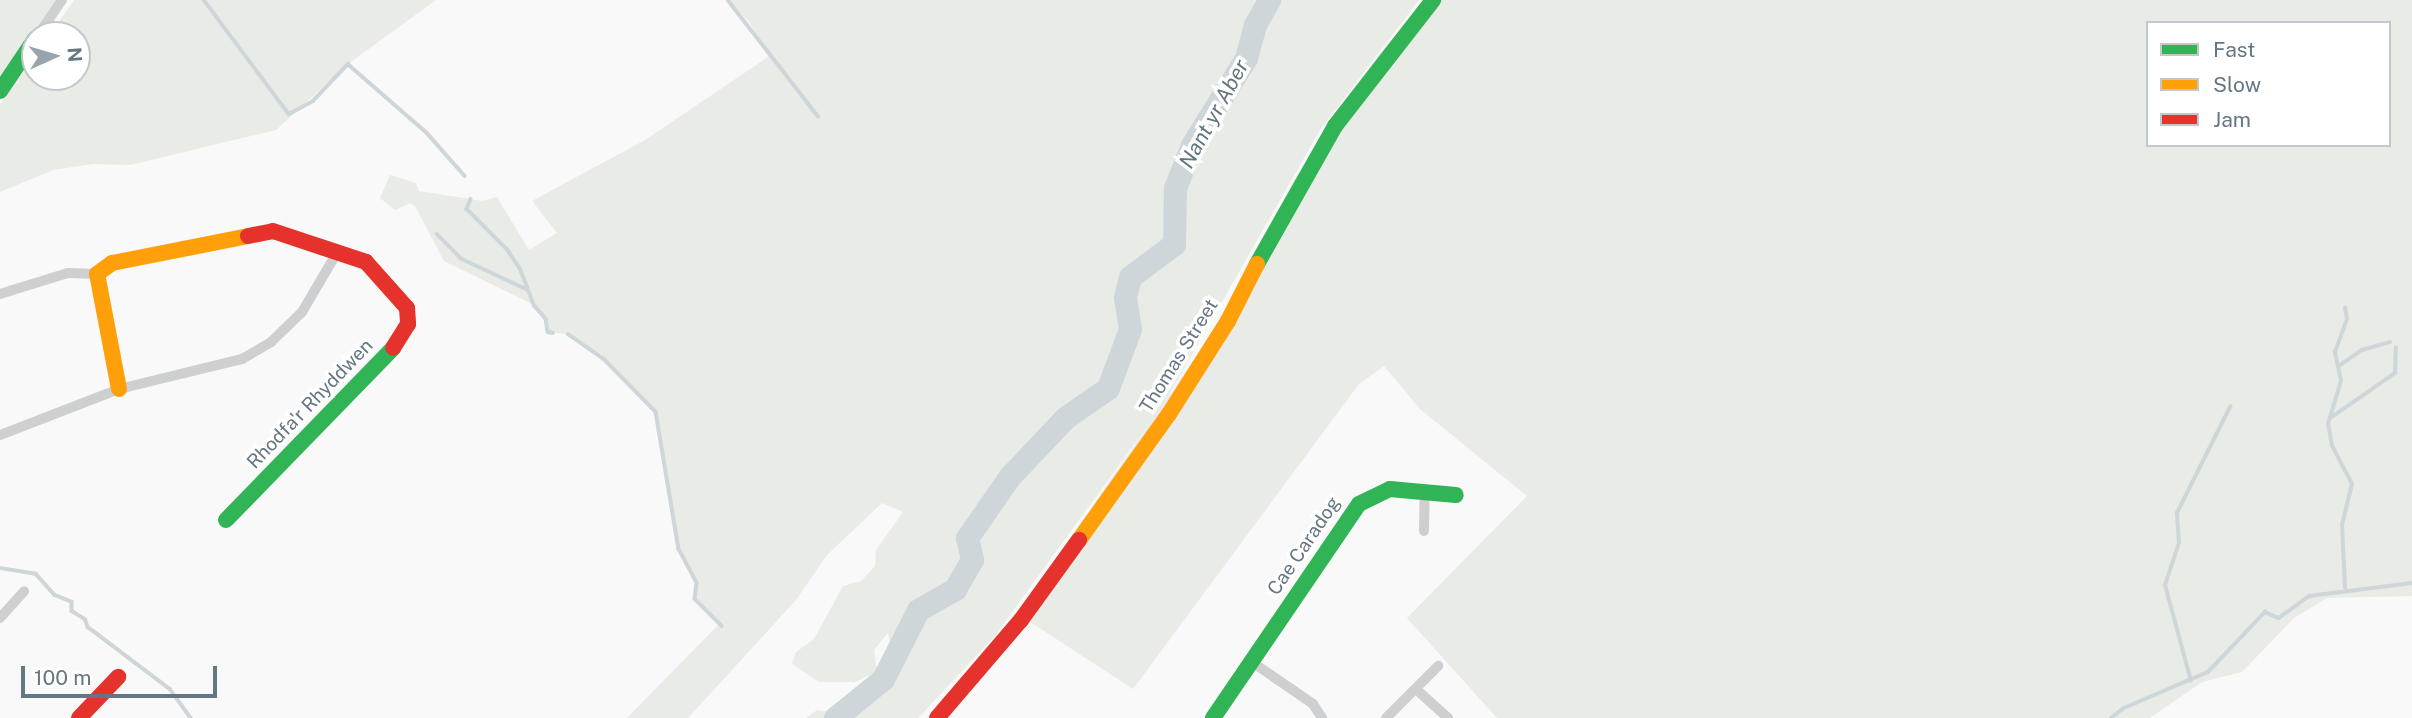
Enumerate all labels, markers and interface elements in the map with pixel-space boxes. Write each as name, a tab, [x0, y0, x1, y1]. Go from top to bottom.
north arrow	[21, 21, 91, 91]
legend	[2146, 21, 2391, 147]
text: Fast	[2213, 37, 2255, 62]
text: N	[63, 46, 86, 63]
water label: Nant yr Aber	[1174, 55, 1254, 173]
text: Slow	[2213, 72, 2261, 97]
text: Jam	[2213, 107, 2251, 132]
street label: Thomas Street	[1135, 295, 1223, 417]
street label: Rhodfa'r Rhyddwen	[242, 335, 378, 473]
street label: Cae Caradog	[1263, 492, 1345, 600]
scale bar	[24, 652, 220, 696]
text: 100 m	[34, 665, 91, 690]

